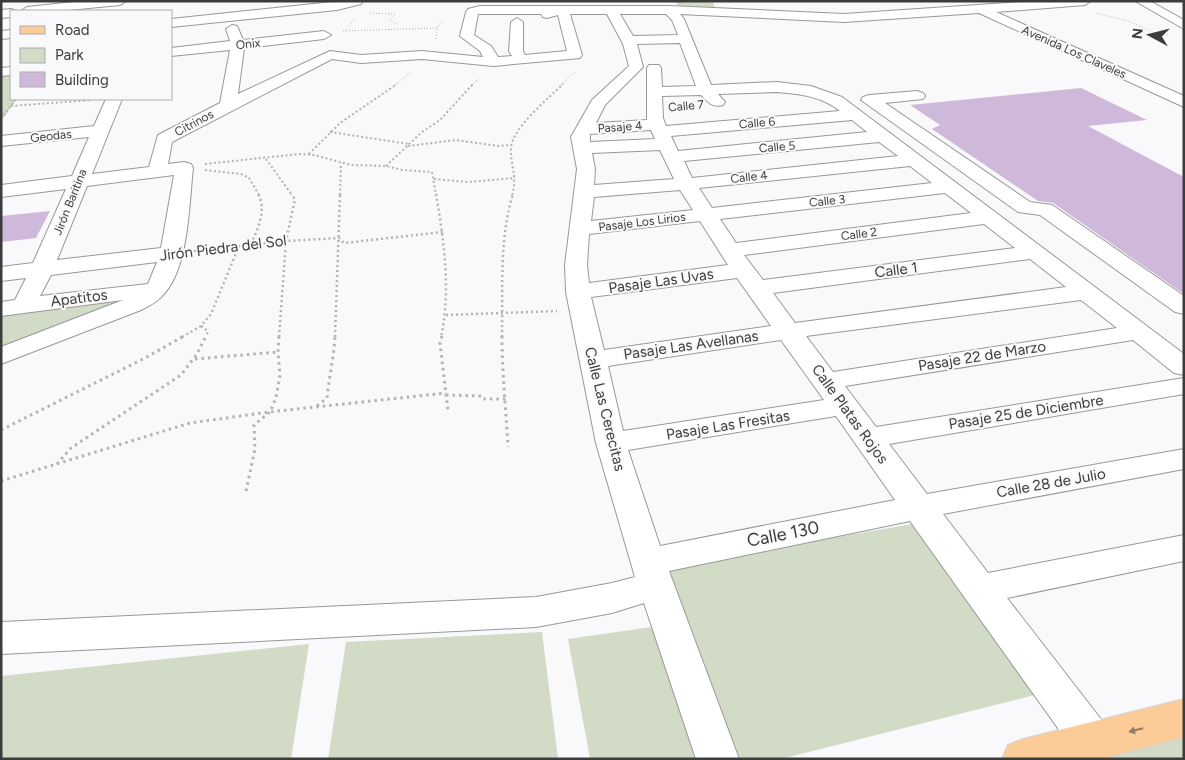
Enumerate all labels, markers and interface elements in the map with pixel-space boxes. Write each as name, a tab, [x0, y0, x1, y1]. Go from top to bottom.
legend	[10, 10, 172, 100]
north arrow	[1125, 10, 1175, 60]
text: Road	[55, 21, 90, 39]
street label: Avenida Los Claveles	[1020, 23, 1129, 81]
text: N	[1128, 27, 1147, 40]
street label: Onix	[235, 36, 261, 52]
text: Park	[55, 46, 84, 64]
text: Building	[55, 71, 109, 89]
street label: Calle 7	[667, 97, 705, 115]
street label: Citrinos	[172, 107, 216, 139]
street label: Calle 6	[738, 114, 776, 132]
street label: Pasaje 4	[597, 118, 643, 136]
street label: Geodas	[30, 127, 73, 145]
street label: Calle 5	[758, 138, 796, 156]
street label: Jirón Baritina	[50, 167, 90, 237]
street label: Calle 4	[730, 168, 769, 186]
street label: Calle 3	[808, 192, 846, 210]
street label: Pasaje Los Lirios	[598, 210, 687, 234]
street label: Calle 2	[840, 225, 878, 243]
street label: Jirón Piedra del Sol	[158, 231, 288, 265]
street label: Calle 1	[873, 258, 919, 282]
street label: Pasaje Las Uvas	[607, 265, 715, 297]
street label: Apatitos	[50, 286, 108, 310]
street label: Pasaje Las Avellanas	[622, 327, 760, 363]
street label: Pasaje 22 de Marzo	[917, 337, 1048, 375]
street label: Calle Las Cerecitas	[581, 345, 629, 473]
street label: Calle Platas Rojos	[808, 361, 892, 467]
street label: Pasaje 25 de Diciembre	[947, 391, 1105, 433]
street label: Pasaje Las Fresitas	[665, 406, 791, 444]
street label: Calle 28 de Julio	[995, 464, 1107, 501]
street label: Calle 130	[745, 516, 821, 552]
one-way arrow	[1129, 726, 1144, 734]

